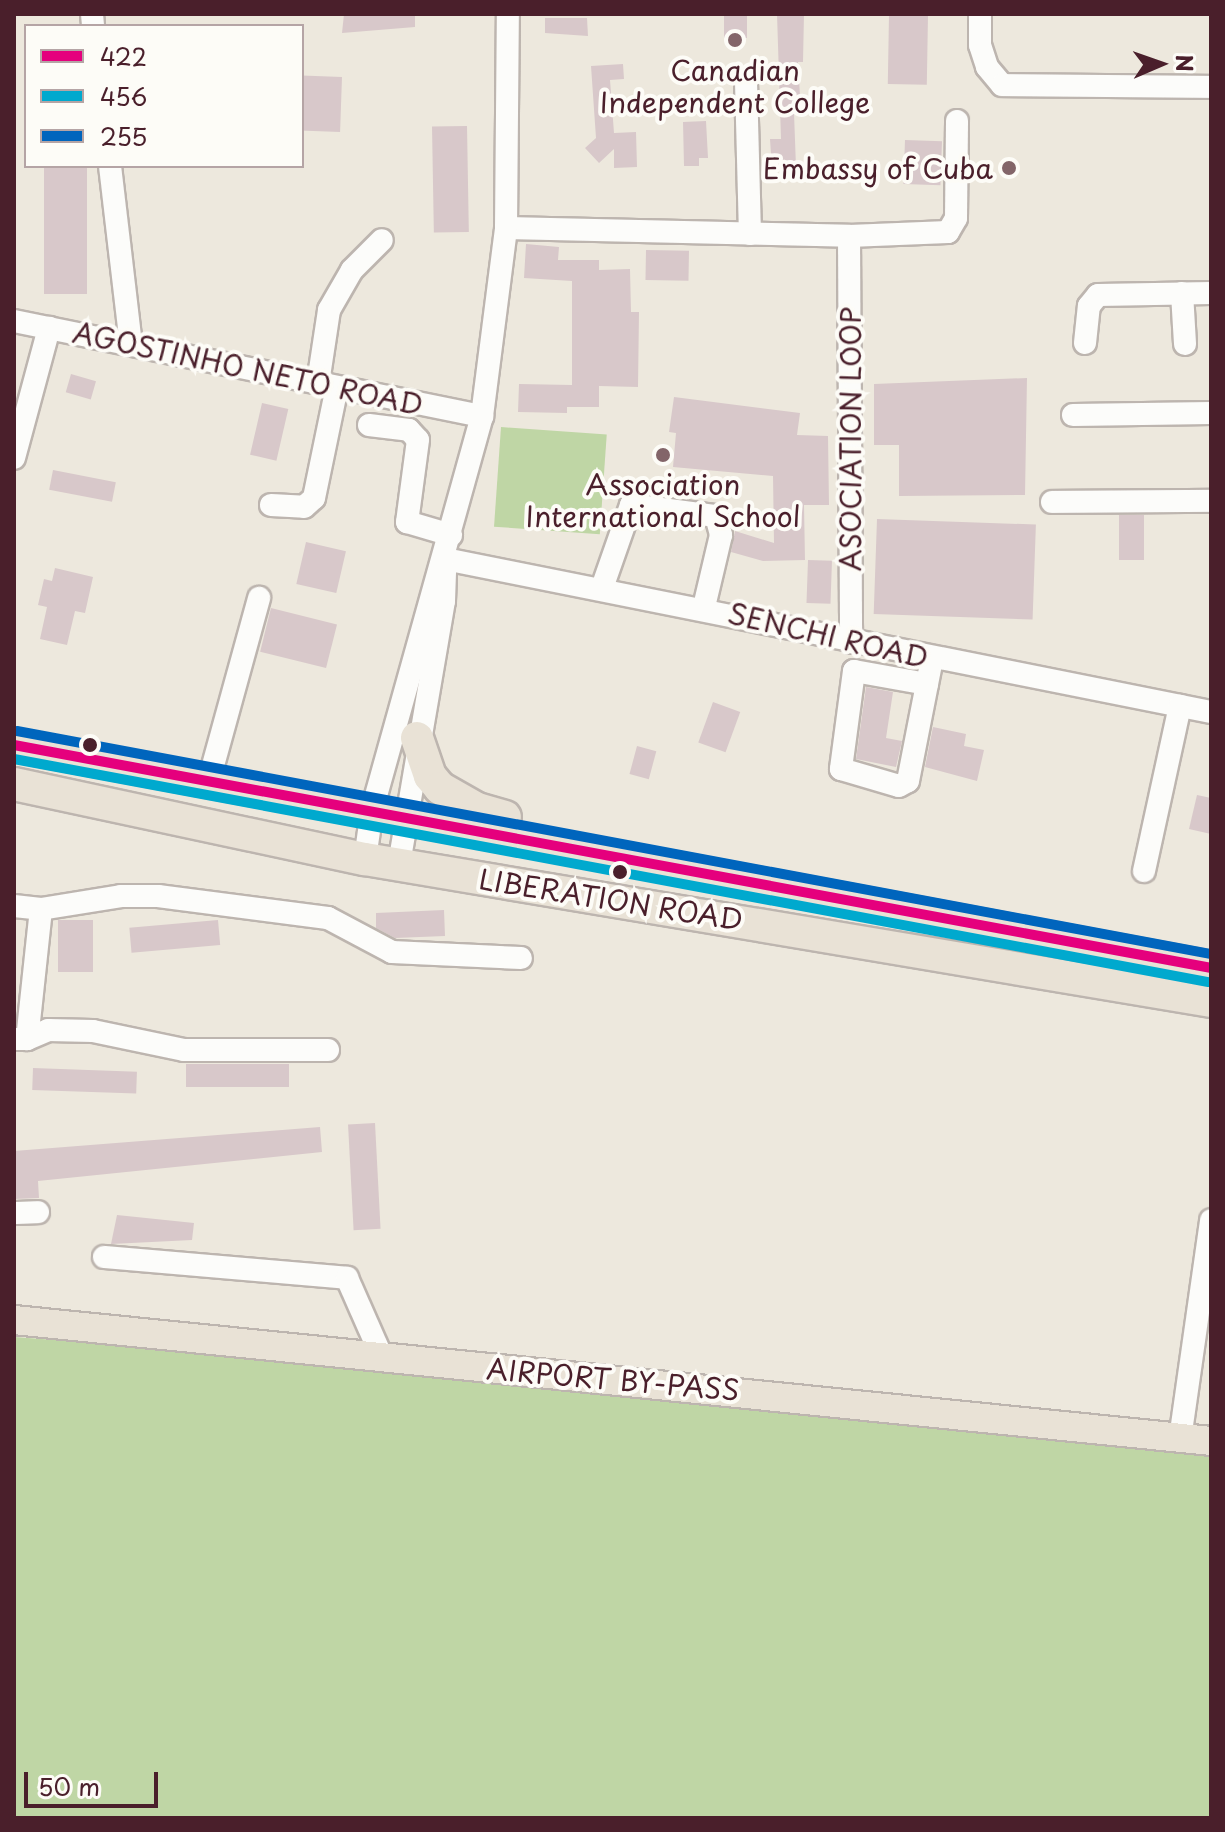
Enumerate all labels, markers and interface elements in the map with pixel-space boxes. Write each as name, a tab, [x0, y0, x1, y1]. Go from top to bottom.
legend	[24, 24, 304, 168]
north arrow	[1121, 24, 1201, 104]
marker: Canadian Independent College	[726, 31, 744, 49]
text: 422	[100, 38, 147, 74]
place label: Canadian Independent College	[600, 53, 870, 119]
text: N	[1169, 54, 1202, 72]
text: 456	[100, 78, 147, 114]
text: 255	[100, 118, 147, 154]
place label: Embassy of Cuba	[762, 151, 993, 185]
marker: Embassy of Cuba	[1000, 159, 1018, 177]
street label: ASOCIATION LOOP	[833, 305, 867, 573]
street label: AGOSTINHO NETO ROAD	[69, 314, 427, 422]
marker: Association International School	[654, 446, 672, 464]
place label: Association International School	[525, 467, 801, 533]
street label: SENCHI ROAD	[724, 596, 932, 674]
unlabelled marker	[82, 737, 98, 753]
street label: LIBERATION ROAD	[476, 861, 746, 937]
unlabelled marker	[612, 864, 628, 880]
street label: AIRPORT BY-PASS	[484, 1351, 742, 1407]
scale bar	[28, 1756, 162, 1806]
text: 50 m	[38, 1768, 100, 1804]

